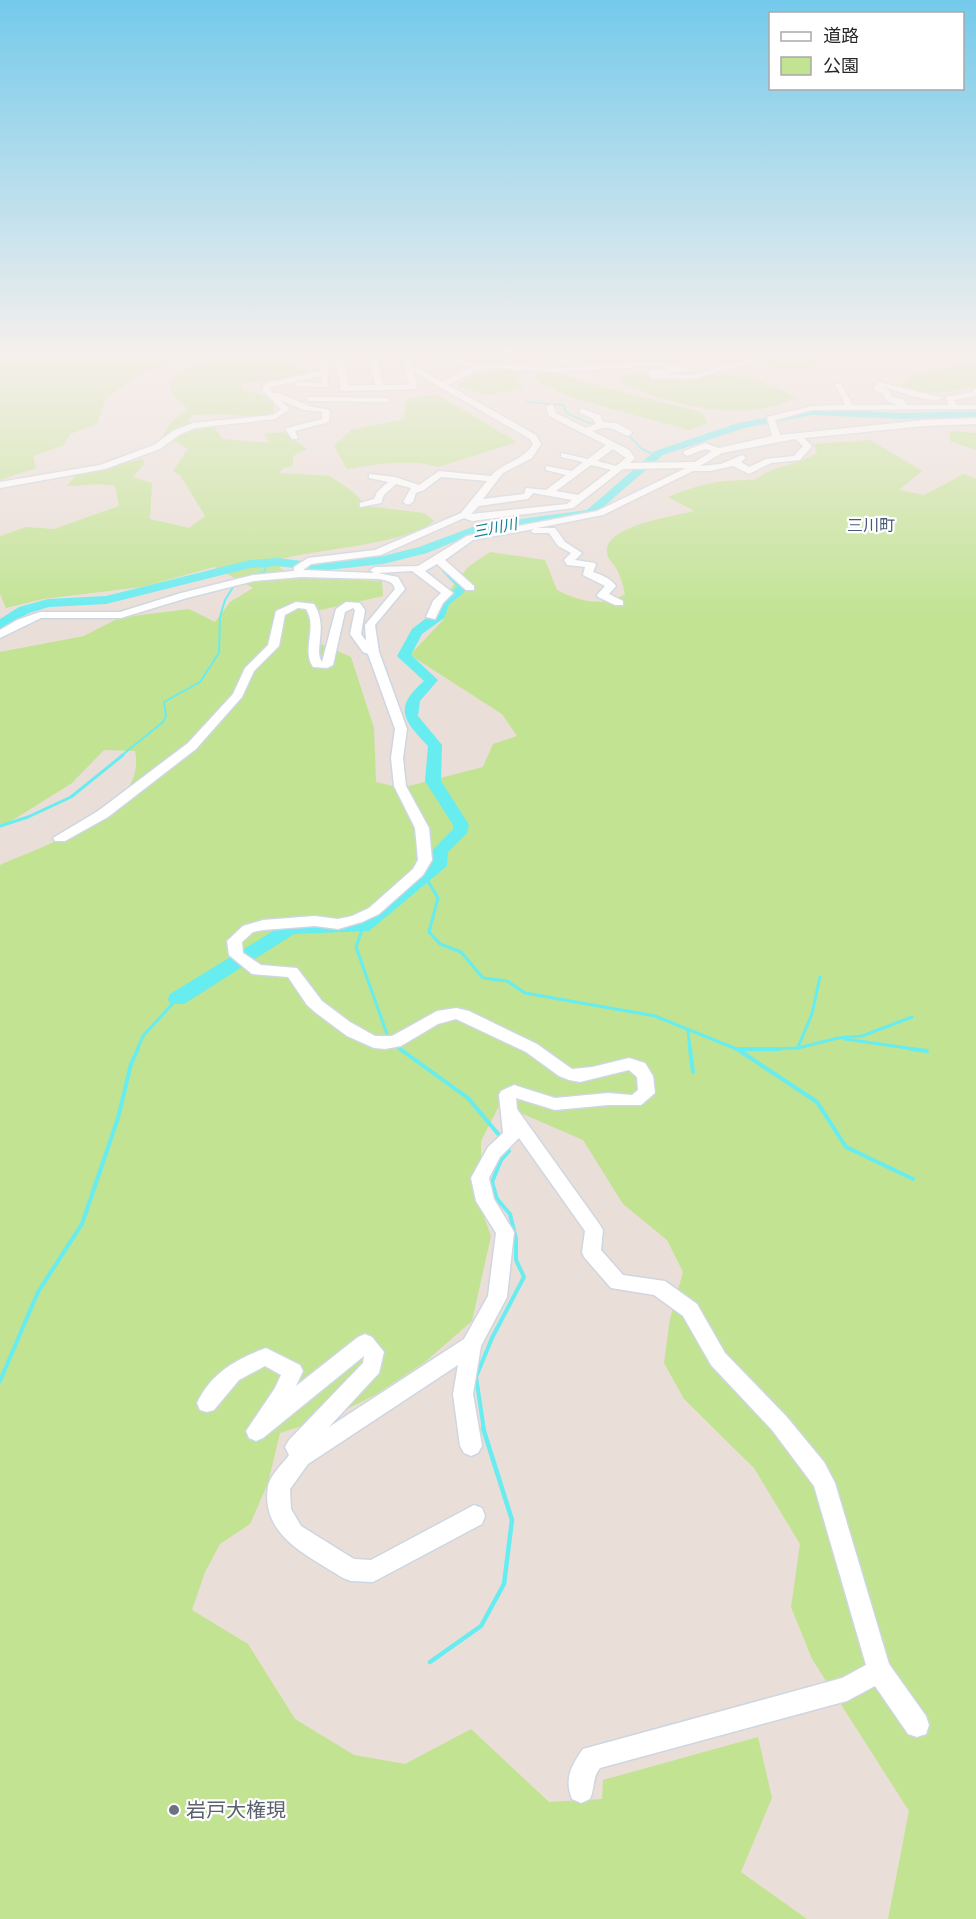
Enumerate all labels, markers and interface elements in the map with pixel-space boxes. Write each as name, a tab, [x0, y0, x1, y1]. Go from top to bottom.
legend	[769, 12, 964, 90]
text: 道路	[823, 24, 859, 47]
text: 公園	[823, 54, 859, 77]
water label: 三川川	[471, 514, 521, 541]
district label: 三川町	[847, 515, 895, 535]
place label: 岩戸大権現	[186, 1797, 286, 1823]
marker: 岩戸大権現	[167, 1803, 181, 1817]

